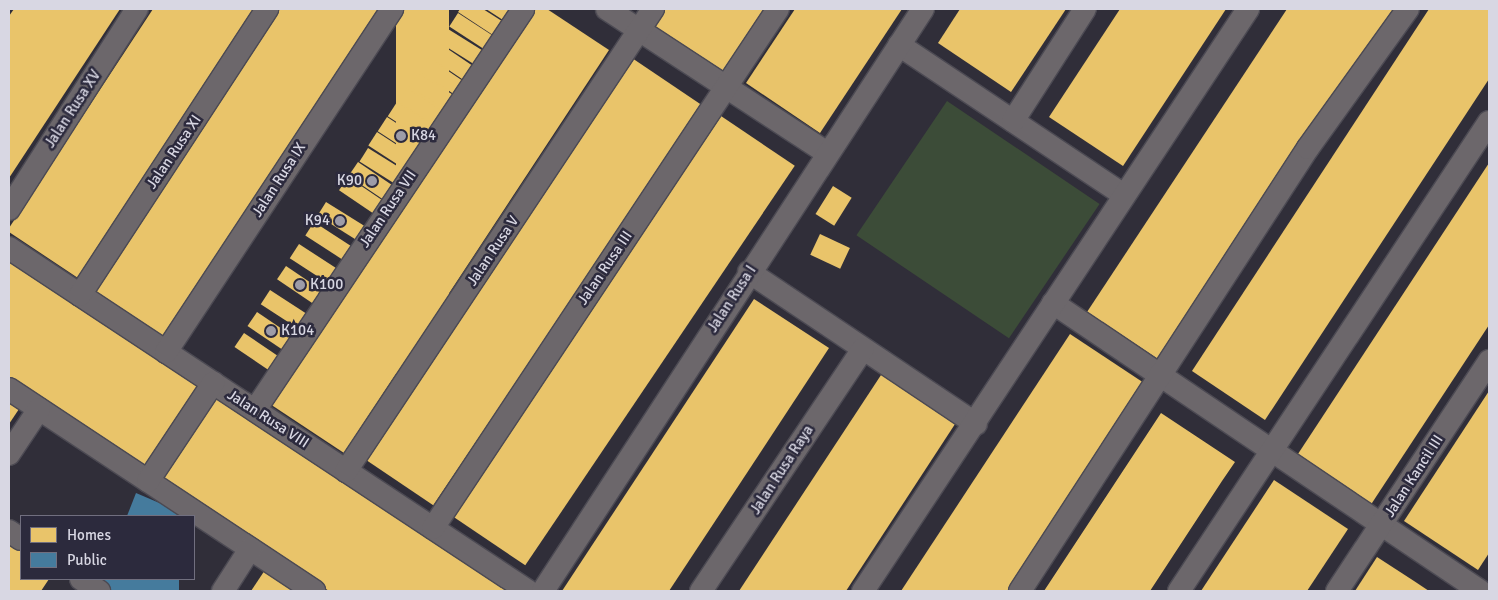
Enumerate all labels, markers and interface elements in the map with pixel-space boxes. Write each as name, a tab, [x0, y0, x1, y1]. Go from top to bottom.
street label: Jalan Rusa XV	[41, 67, 105, 151]
street label: Jalan Rusa XI	[143, 112, 205, 192]
place label: K84	[411, 127, 436, 145]
marker: K84	[395, 130, 407, 142]
street label: Jalan Rusa IX	[248, 139, 310, 221]
street label: Jalan Rusa VII	[356, 167, 420, 251]
place label: K90	[337, 172, 362, 190]
marker: K90	[366, 175, 378, 187]
place label: K94	[305, 212, 330, 230]
street label: Jalan Rusa V	[463, 213, 523, 289]
marker: K94	[334, 215, 346, 227]
street label: Jalan Rusa III	[574, 228, 636, 308]
street label: Jalan Rusa I	[704, 262, 760, 336]
place label: K100	[310, 276, 343, 294]
marker: K100	[294, 279, 306, 291]
place label: K104	[281, 322, 314, 340]
marker: K104	[265, 325, 277, 337]
street label: Jalan Rusa VIII	[224, 386, 312, 452]
street label: Jalan Rusa Raya	[747, 422, 817, 518]
street label: Jalan Kancil III	[1381, 432, 1447, 520]
legend	[20, 515, 195, 580]
text: Homes	[67, 526, 111, 544]
text: Public	[67, 551, 107, 569]

